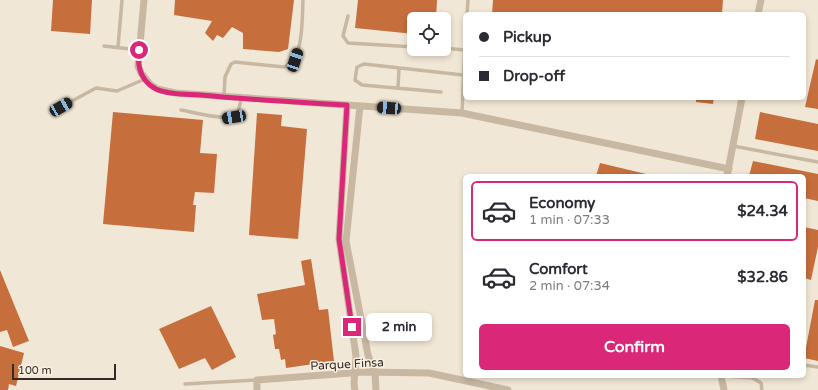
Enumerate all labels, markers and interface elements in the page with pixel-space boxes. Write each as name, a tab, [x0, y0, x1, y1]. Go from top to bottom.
map controls	[407, 12, 451, 56]
button: locate	[407, 12, 451, 56]
text: Pickup	[503, 28, 551, 46]
route start	[130, 41, 148, 59]
car	[286, 47, 304, 73]
text: Drop-off	[503, 67, 565, 85]
car	[48, 96, 74, 118]
car	[377, 101, 401, 115]
car	[221, 109, 247, 125]
icon: car	[481, 193, 517, 229]
text: Economy	[529, 194, 595, 212]
text: $24.34	[737, 202, 788, 220]
text: 1 min · 07:33	[529, 212, 610, 228]
icon: car	[481, 259, 517, 295]
text: Comfort	[529, 260, 588, 278]
text: $32.86	[737, 268, 788, 286]
text: 2 min · 07:34	[529, 278, 610, 294]
callout: 2 min	[366, 313, 432, 341]
route end	[343, 318, 361, 336]
text: 2 min	[382, 319, 416, 335]
button: Confirm	[479, 324, 790, 370]
street label: Parque Finsa	[310, 355, 384, 373]
scale bar	[12, 362, 116, 381]
text: 100 m	[18, 364, 52, 377]

